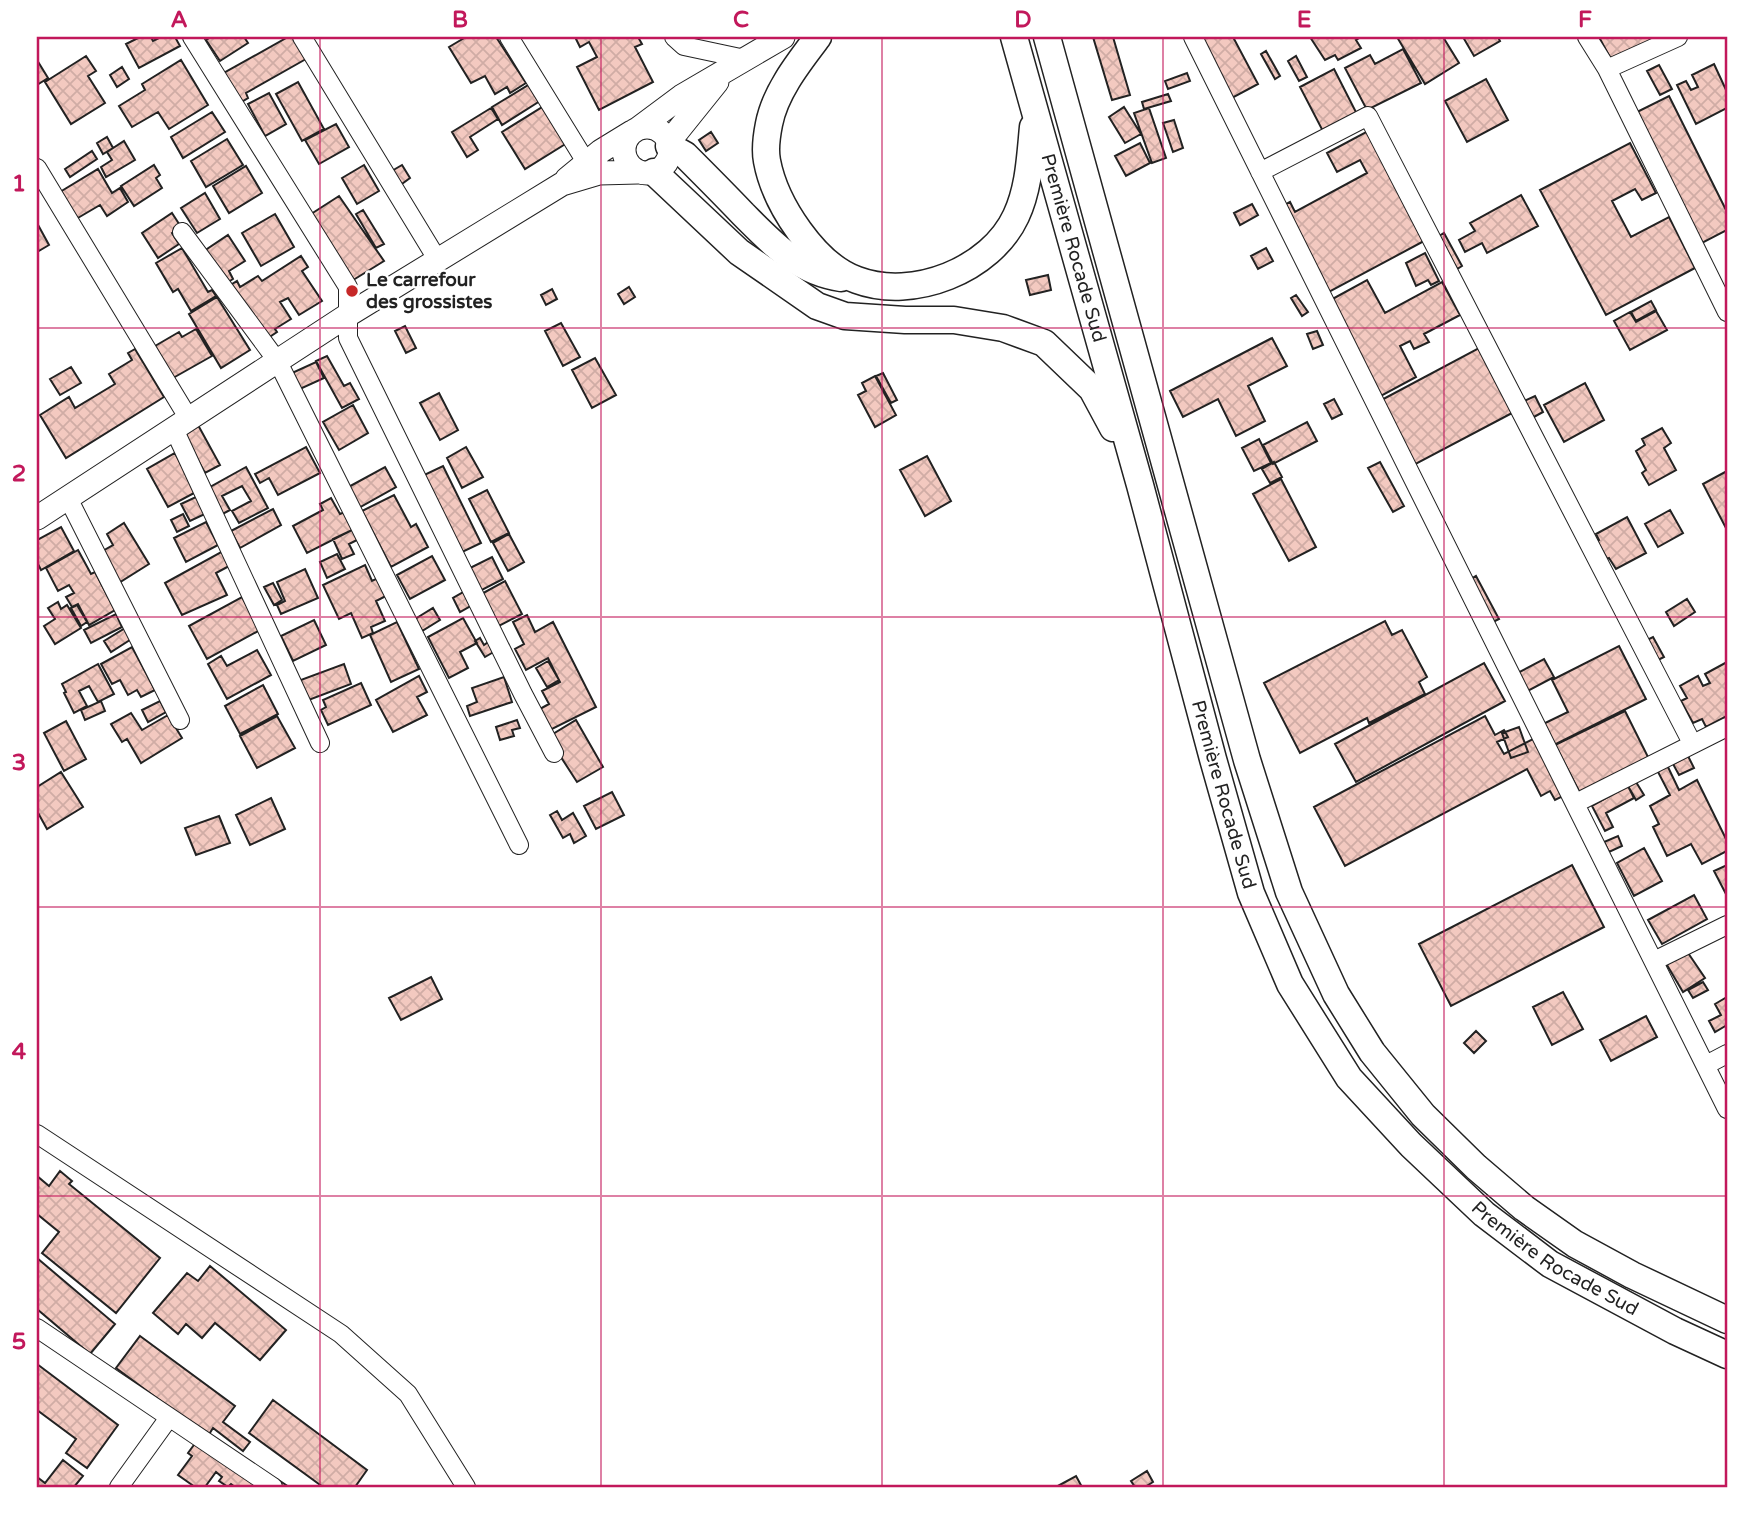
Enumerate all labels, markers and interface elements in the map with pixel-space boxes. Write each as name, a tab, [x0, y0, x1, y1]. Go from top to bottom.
text: A	[170, 6, 188, 34]
text: B	[452, 6, 468, 34]
text: C	[733, 6, 749, 34]
text: D	[1014, 6, 1032, 34]
text: E	[1297, 6, 1311, 34]
text: F	[1578, 6, 1592, 34]
street label: Première Rocade Sud	[1036, 151, 1110, 345]
text: 1	[12, 170, 26, 198]
place label: Le carrefour des grossistes	[366, 269, 492, 314]
marker: Le carrefour des grossistes	[344, 283, 360, 299]
text: 2	[12, 460, 26, 488]
street label: Première Rocade Sud	[1187, 698, 1260, 891]
text: 3	[12, 749, 26, 777]
text: 4	[12, 1038, 27, 1066]
street label: Première Rocade Sud	[1467, 1197, 1642, 1320]
text: 5	[12, 1328, 26, 1356]

